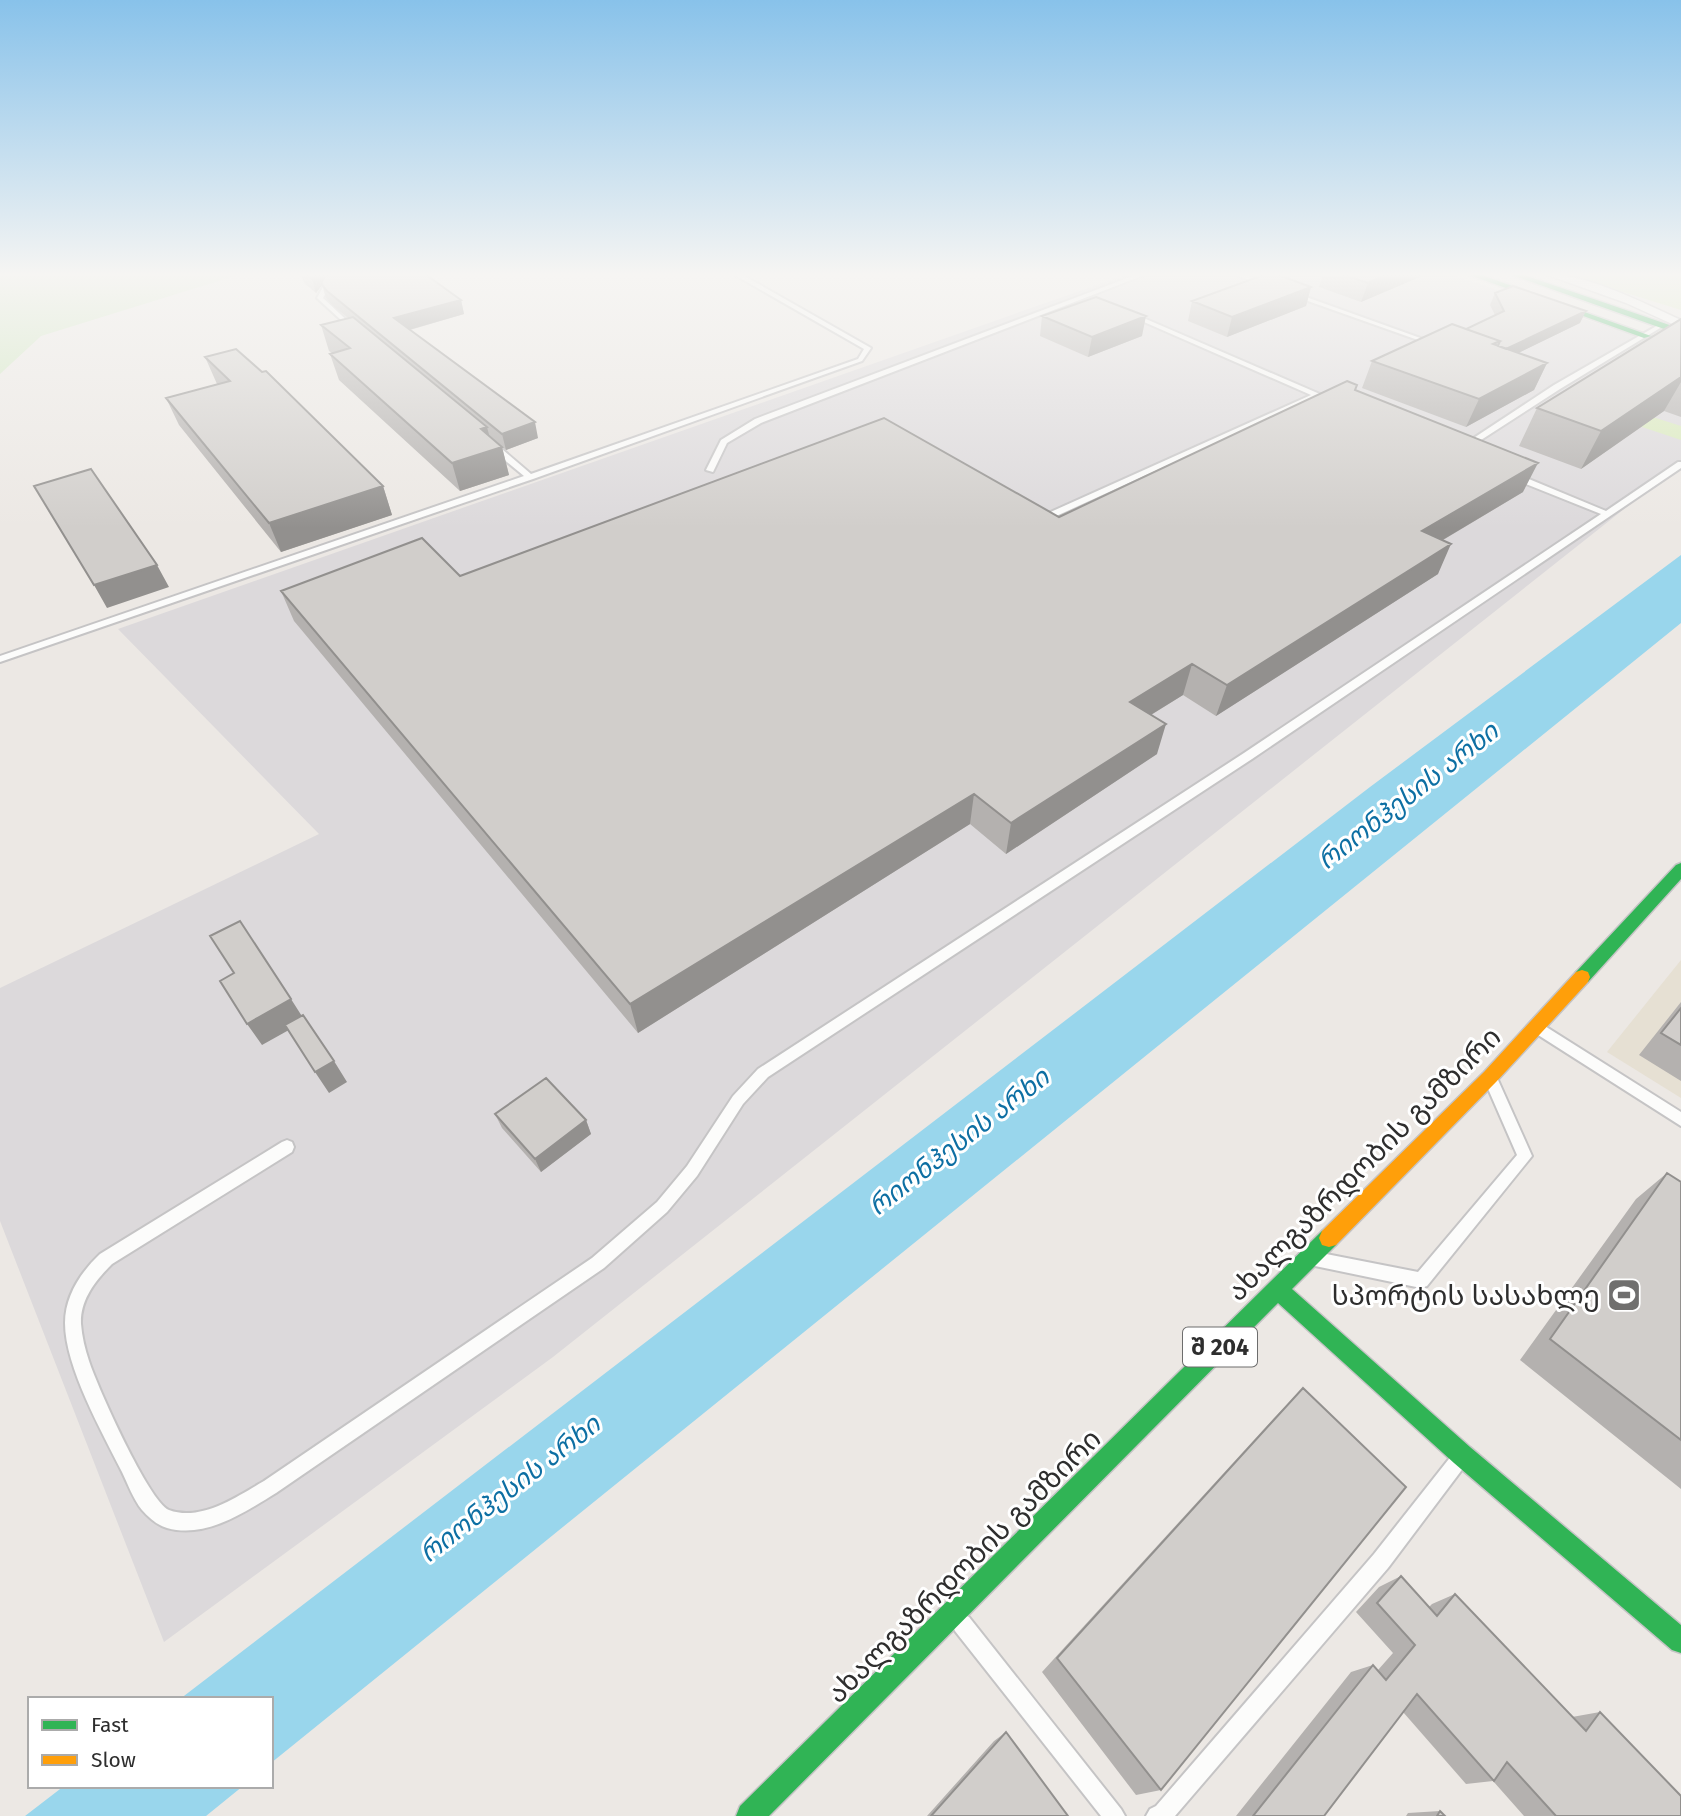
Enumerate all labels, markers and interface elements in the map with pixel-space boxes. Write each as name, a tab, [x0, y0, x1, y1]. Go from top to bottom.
water label: რიონჰესის არხი	[1312, 715, 1505, 876]
street label: ახალგაზრდობის გამზირი	[1220, 1020, 1508, 1308]
water label: რიონჰესის არხი	[863, 1061, 1056, 1222]
sports icon: სპორტის სასახლე	[1605, 1276, 1643, 1314]
place label: სპორტის სასახლე	[1332, 1279, 1600, 1312]
road number: შ 204	[1183, 1328, 1257, 1366]
water label: რიონჰესის არხი	[414, 1408, 607, 1569]
street label: ახალგაზრდობის გამზირი	[820, 1422, 1108, 1710]
legend	[28, 1697, 273, 1788]
text: Fast	[91, 1712, 129, 1738]
text: Slow	[91, 1747, 136, 1773]

